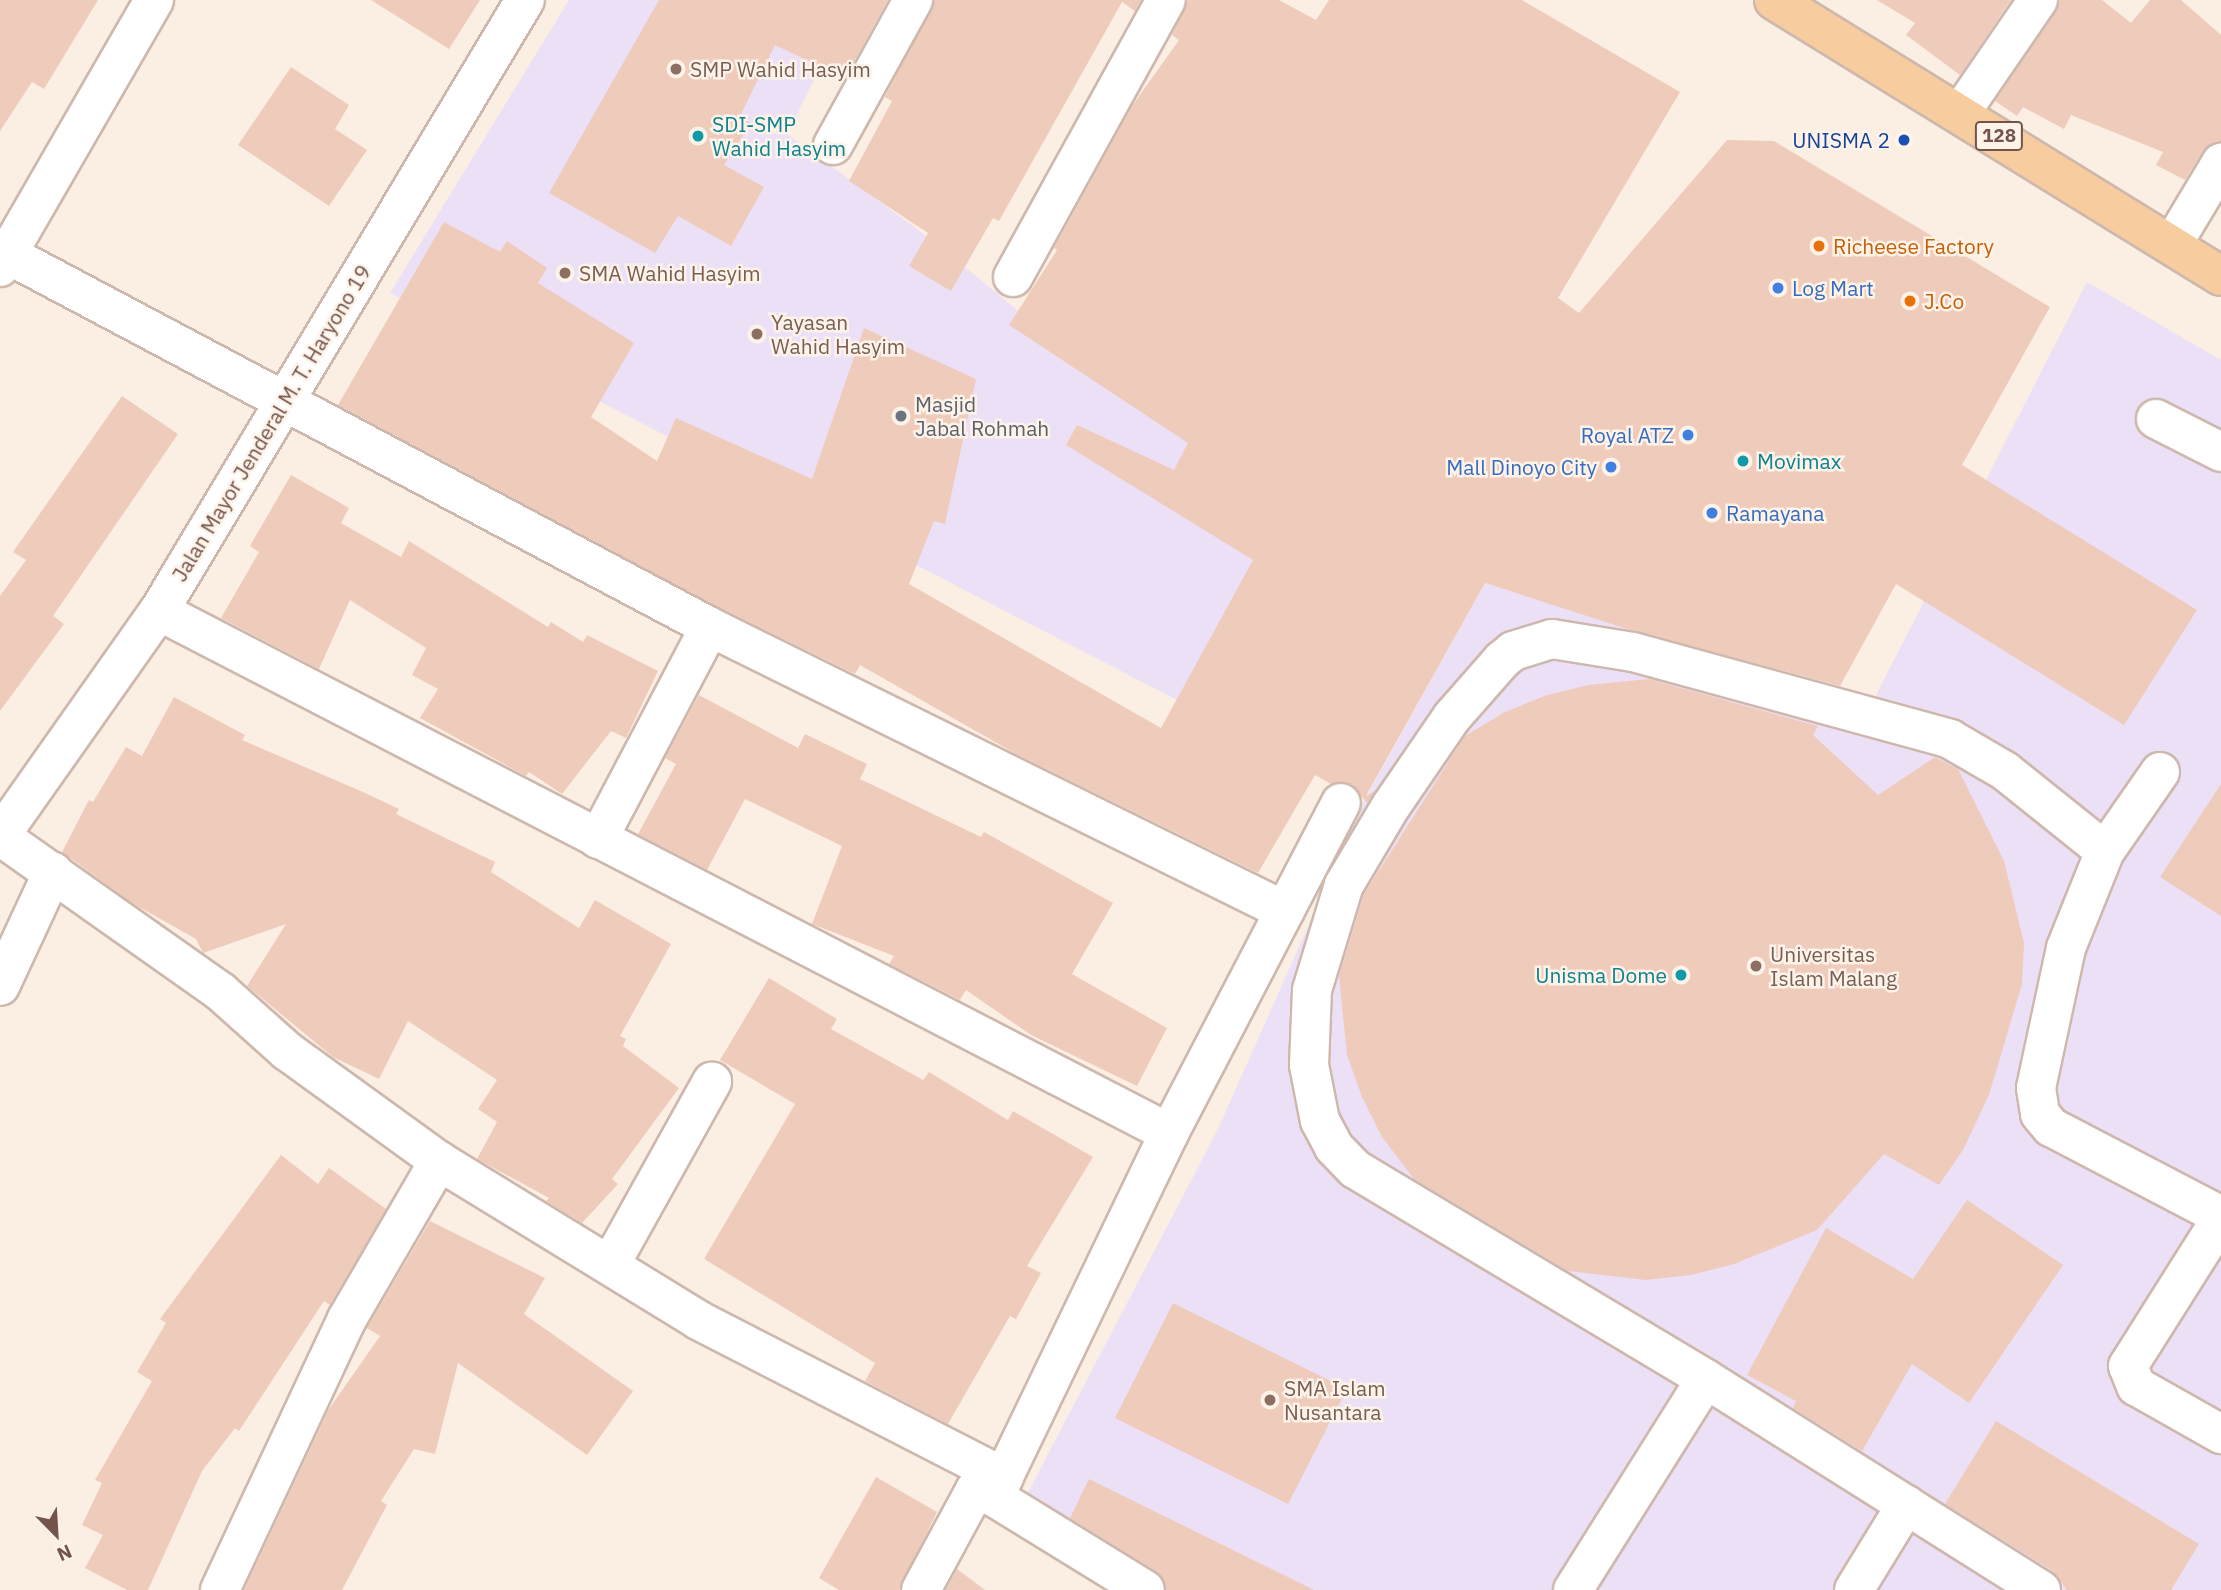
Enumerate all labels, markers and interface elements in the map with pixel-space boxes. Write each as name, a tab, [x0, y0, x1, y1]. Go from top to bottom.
place label: SMP Wahid Hasyim	[690, 56, 871, 82]
marker: SMP Wahid Hasyim	[668, 61, 684, 77]
place label: SDI-SMP Wahid Hasyim	[712, 111, 846, 161]
road number: 128	[1974, 120, 2024, 152]
place label: UNISMA 2	[1792, 127, 1890, 153]
marker: SDI-SMP Wahid Hasyim	[690, 128, 706, 144]
marker: UNISMA 2	[1896, 132, 1912, 148]
place label: Richeese Factory	[1833, 233, 1994, 259]
marker: Richeese Factory	[1811, 238, 1827, 254]
street label: Jalan Mayor Jenderal M. T. Haryono 19	[166, 260, 376, 586]
place label: SMA Wahid Hasyim	[579, 260, 761, 286]
marker: SMA Wahid Hasyim	[557, 265, 573, 281]
place label: Log Mart	[1792, 275, 1874, 301]
marker: Log Mart	[1770, 280, 1786, 296]
place label: J.Co	[1924, 288, 1964, 314]
marker: J.Co	[1902, 293, 1918, 309]
place label: Yayasan Wahid Hasyim	[771, 309, 905, 359]
marker: Yayasan Wahid Hasyim	[749, 326, 765, 342]
place label: Masjid Jabal Rohmah	[915, 391, 1049, 441]
marker: Masjid Jabal Rohmah	[893, 408, 909, 424]
place label: Royal ATZ	[1581, 422, 1674, 448]
marker: Royal ATZ	[1680, 427, 1696, 443]
place label: Movimax	[1757, 448, 1841, 474]
marker: Movimax	[1735, 453, 1751, 469]
place label: Mall Dinoyo City	[1446, 454, 1597, 480]
marker: Mall Dinoyo City	[1603, 459, 1619, 475]
place label: Ramayana	[1726, 500, 1824, 526]
marker: Ramayana	[1704, 505, 1720, 521]
place label: Universitas Islam Malang	[1770, 941, 1897, 991]
marker: Universitas Islam Malang	[1748, 958, 1764, 974]
place label: Unisma Dome	[1535, 962, 1667, 988]
marker: Unisma Dome	[1673, 967, 1689, 983]
place label: SMA Islam Nusantara	[1284, 1375, 1386, 1425]
marker: SMA Islam Nusantara	[1262, 1392, 1278, 1408]
north arrow	[21, 1499, 91, 1569]
text: N	[53, 1539, 76, 1567]

